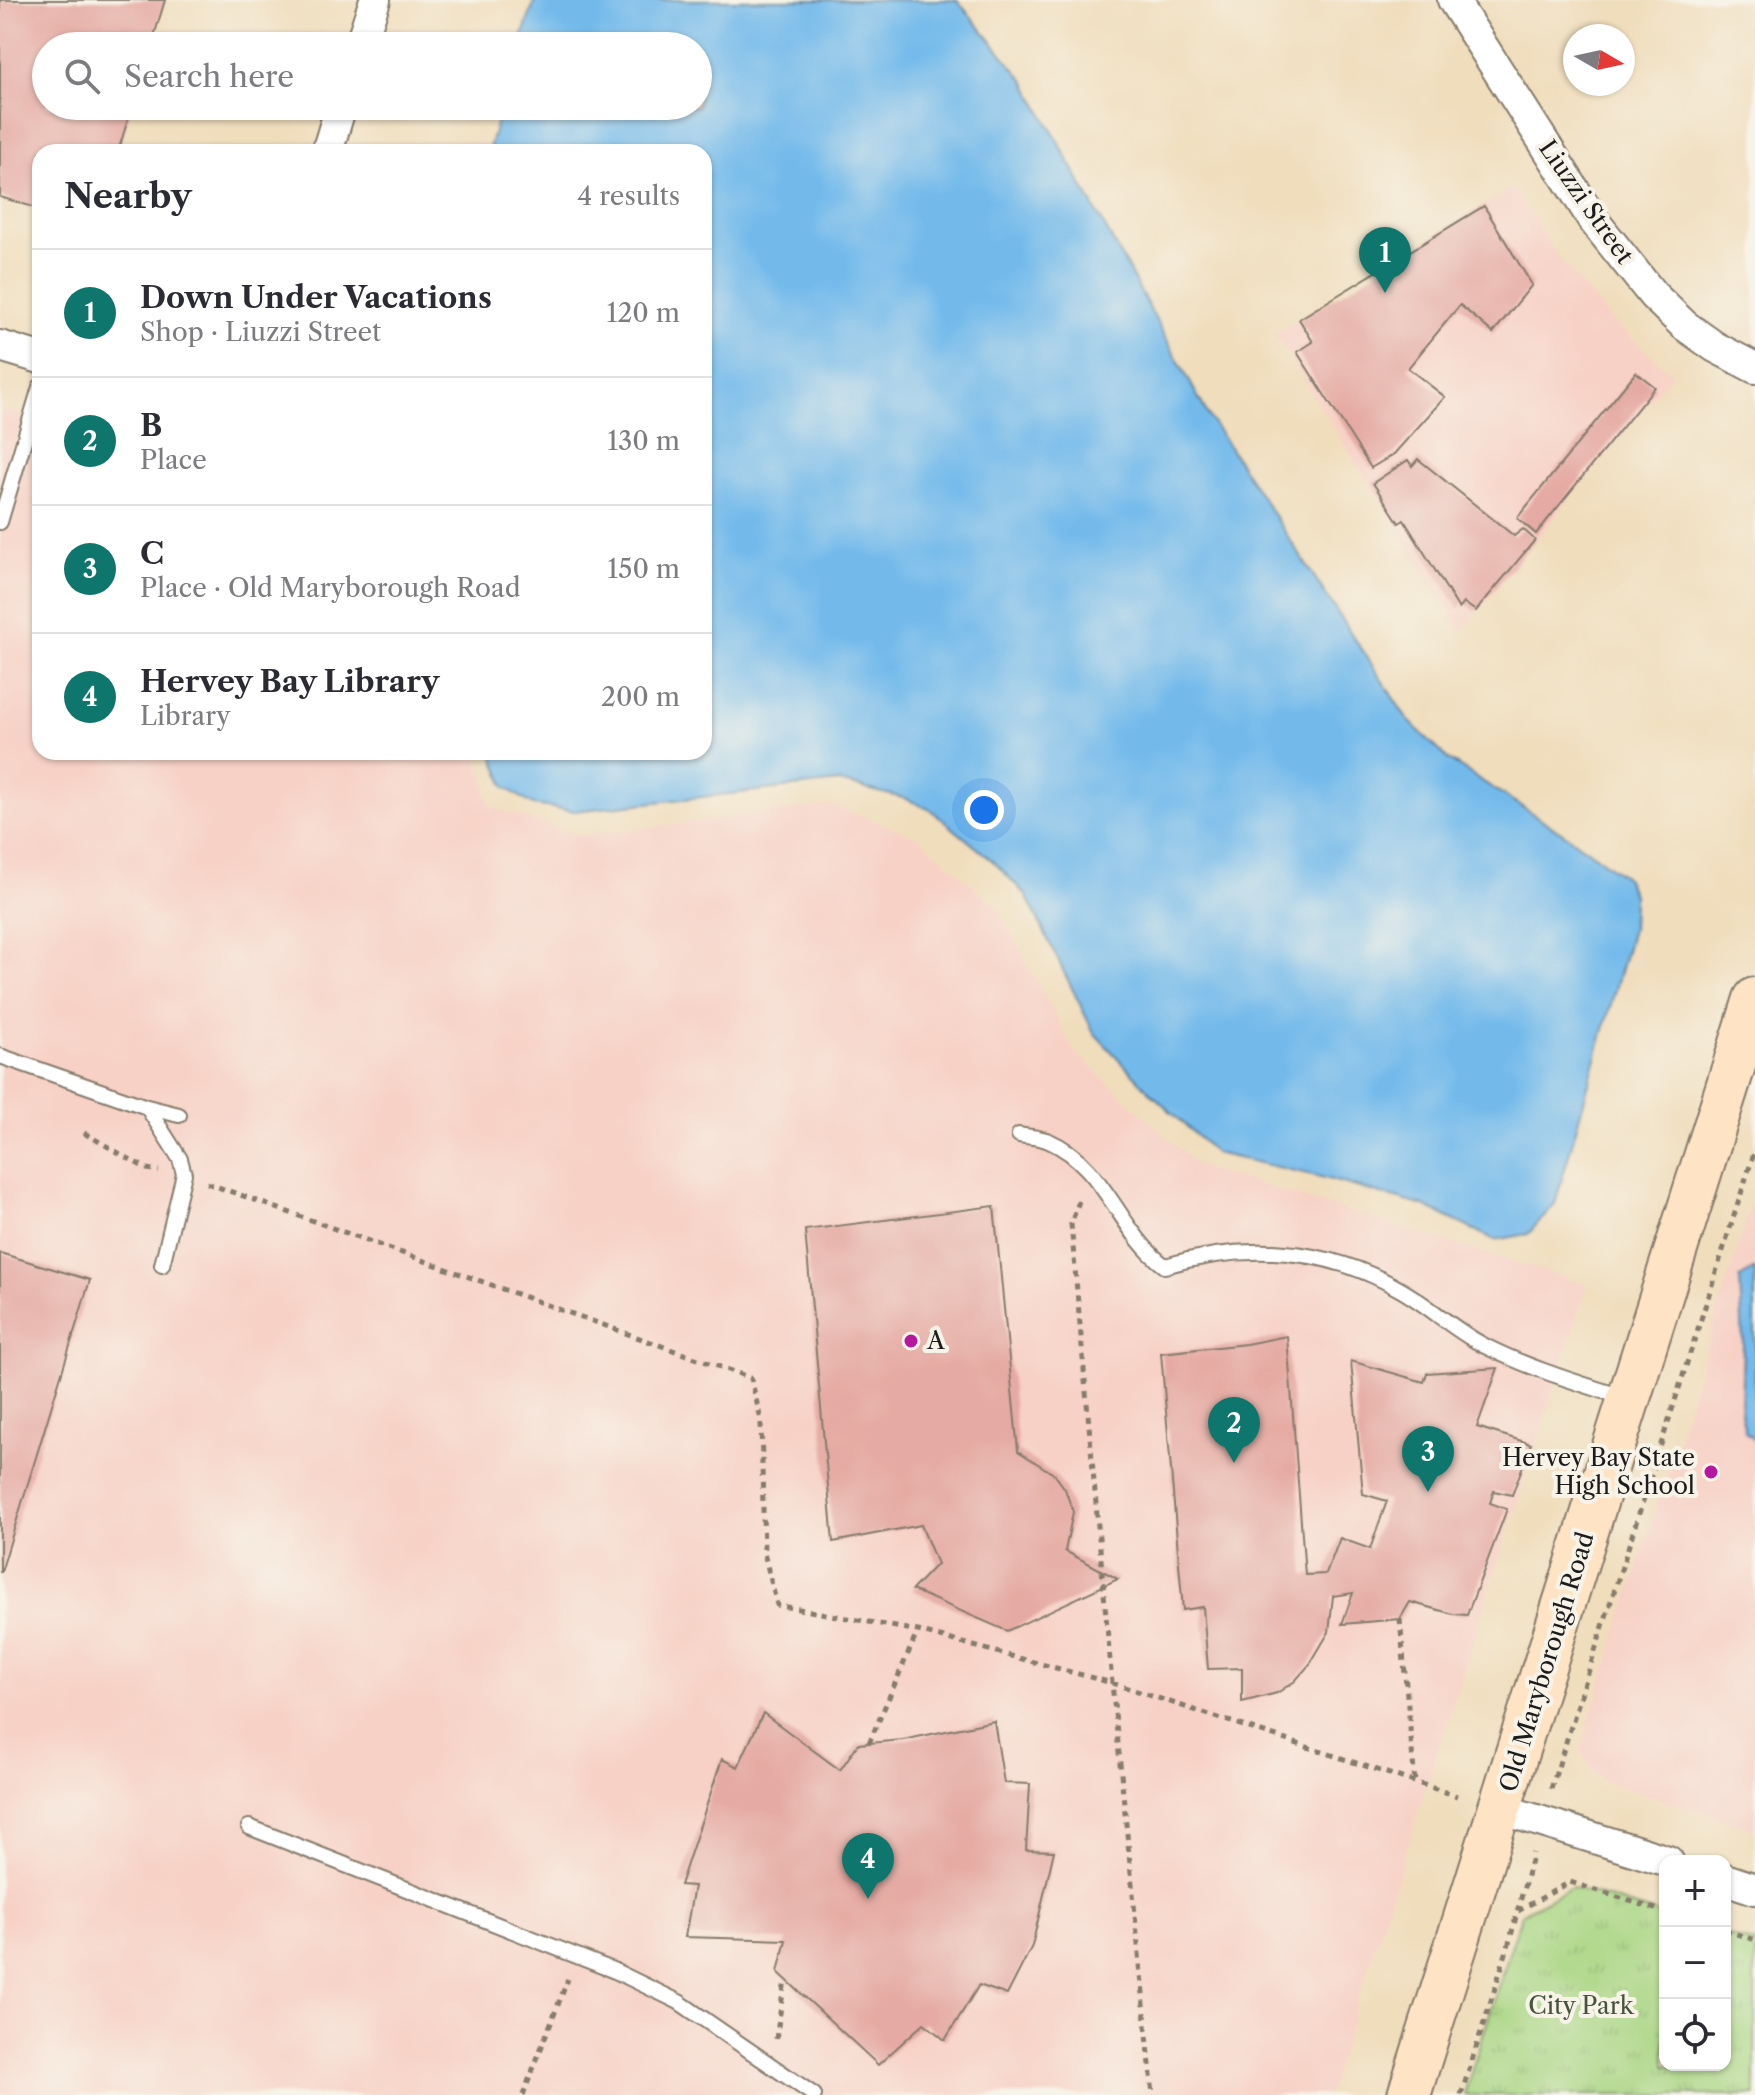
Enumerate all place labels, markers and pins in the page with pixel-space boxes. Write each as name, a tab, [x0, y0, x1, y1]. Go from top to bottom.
pin: 1	[1359, 227, 1411, 293]
place label: A	[926, 1326, 946, 1355]
marker: A	[902, 1332, 920, 1350]
pin: 2	[1208, 1397, 1260, 1463]
pin: 3	[1402, 1426, 1454, 1492]
place label: Hervey Bay State High School	[1502, 1443, 1695, 1500]
marker: Hervey Bay State High School	[1702, 1463, 1720, 1481]
pin: 4	[842, 1833, 894, 1899]

